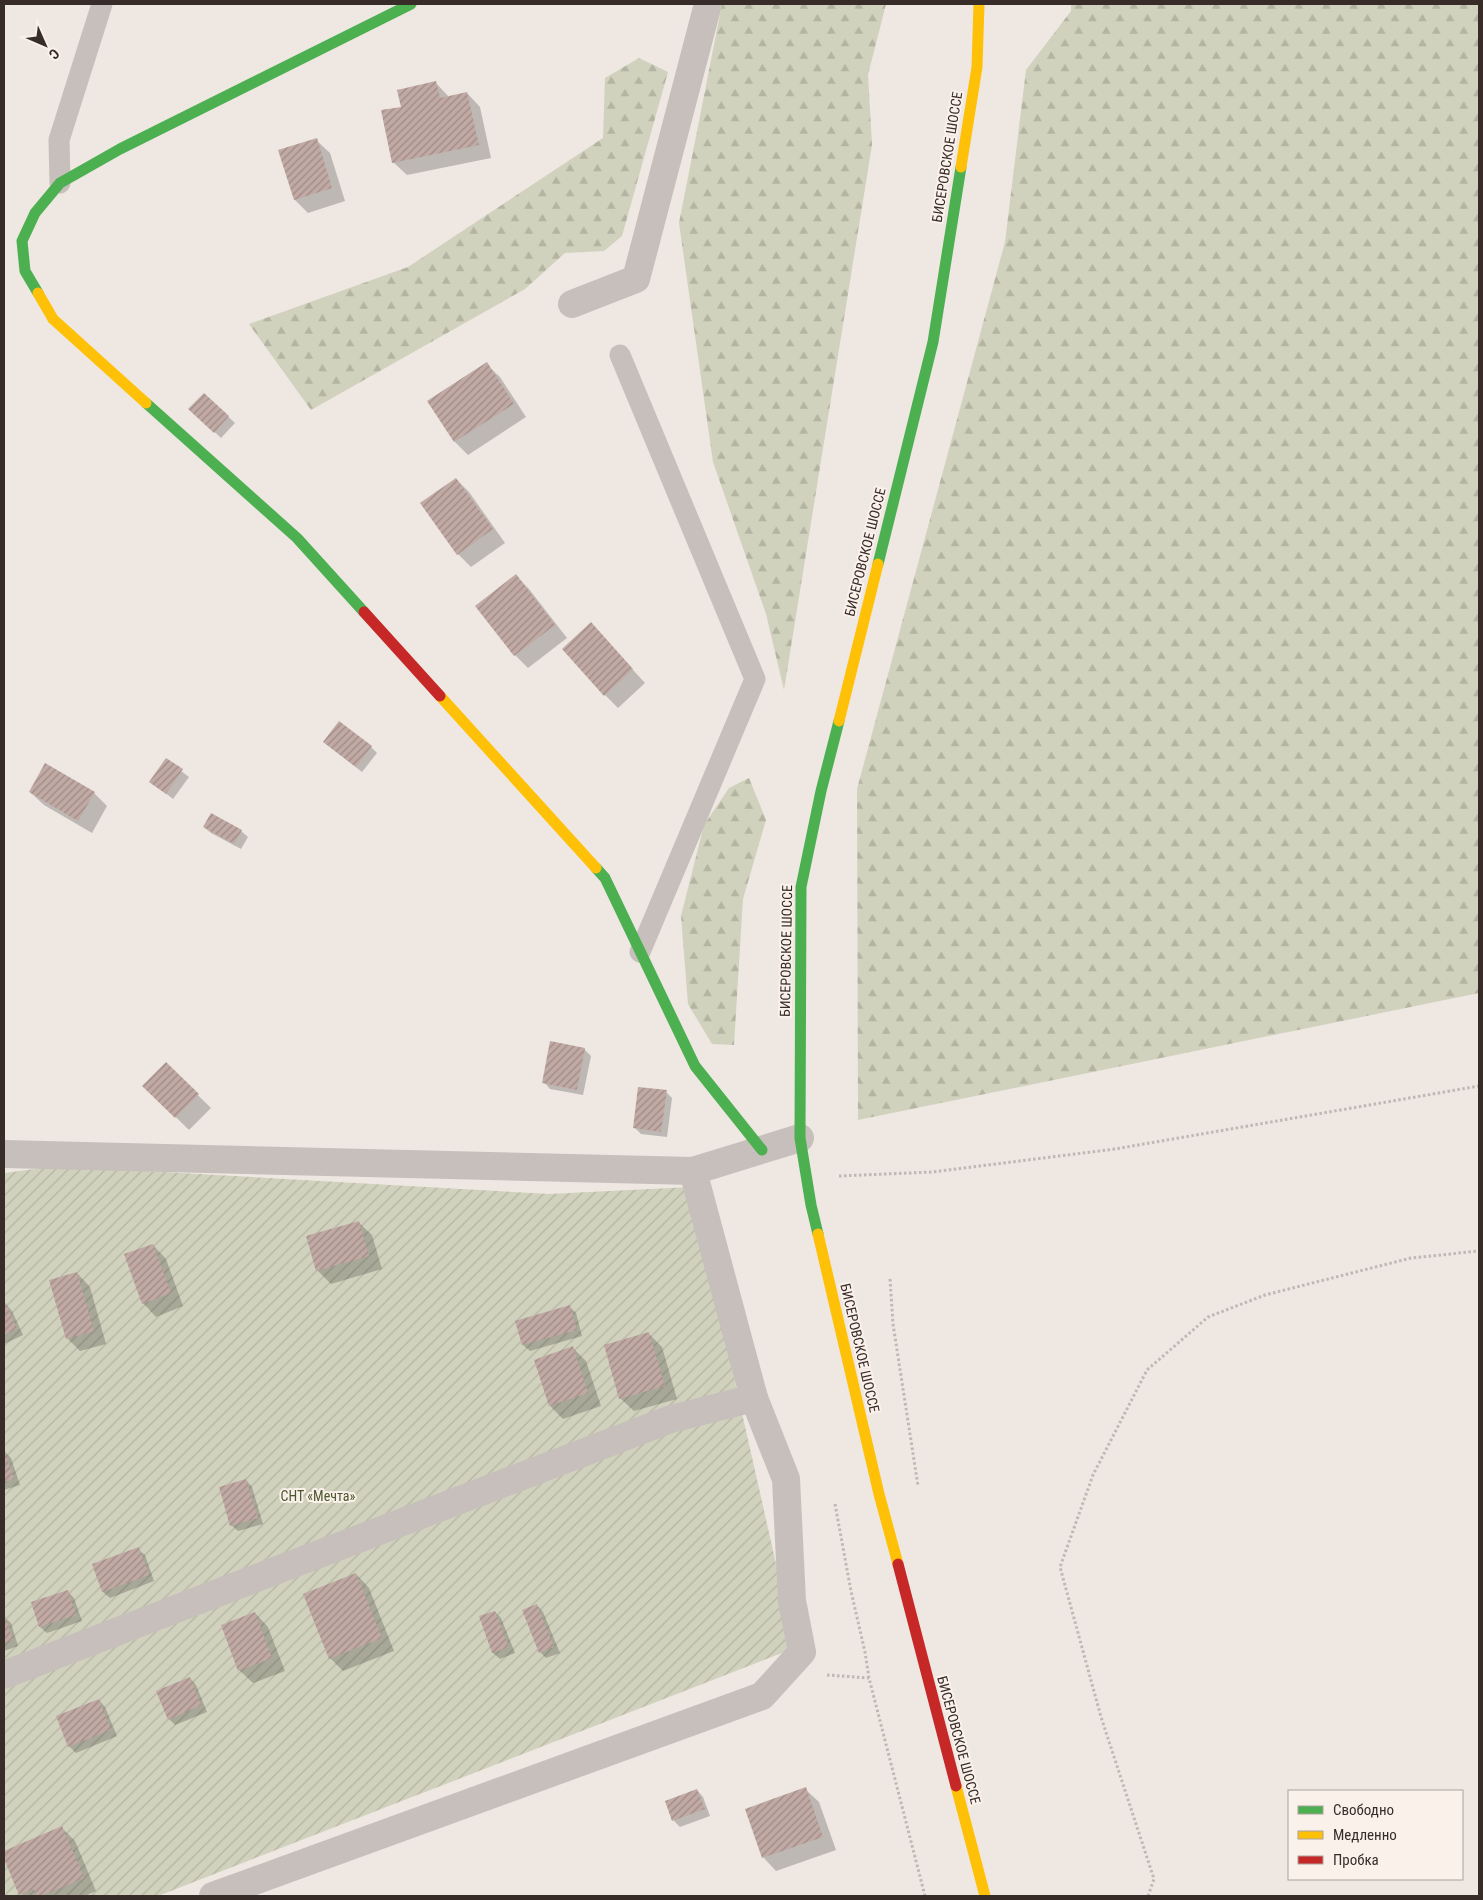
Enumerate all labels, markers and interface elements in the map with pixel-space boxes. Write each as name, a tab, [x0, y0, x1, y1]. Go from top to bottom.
north arrow	[20, 20, 70, 70]
text: С	[46, 46, 63, 63]
street label: БИСЕРОВСКОЕ ШОССЕ	[929, 91, 965, 223]
street label: БИСЕРОВСКОЕ ШОССЕ	[841, 486, 889, 618]
street label: БИСЕРОВСКОЕ ШОССЕ	[777, 885, 795, 1017]
street label: БИСЕРОВСКОЕ ШОССЕ	[837, 1282, 883, 1414]
park label: СНТ «Мечта»	[281, 1488, 356, 1504]
street label: БИСЕРОВСКОЕ ШОССЕ	[934, 1674, 984, 1806]
legend	[1288, 1790, 1463, 1880]
text: Свободно	[1333, 1801, 1394, 1819]
text: Медленно	[1333, 1826, 1397, 1844]
text: Пробка	[1333, 1851, 1379, 1869]

